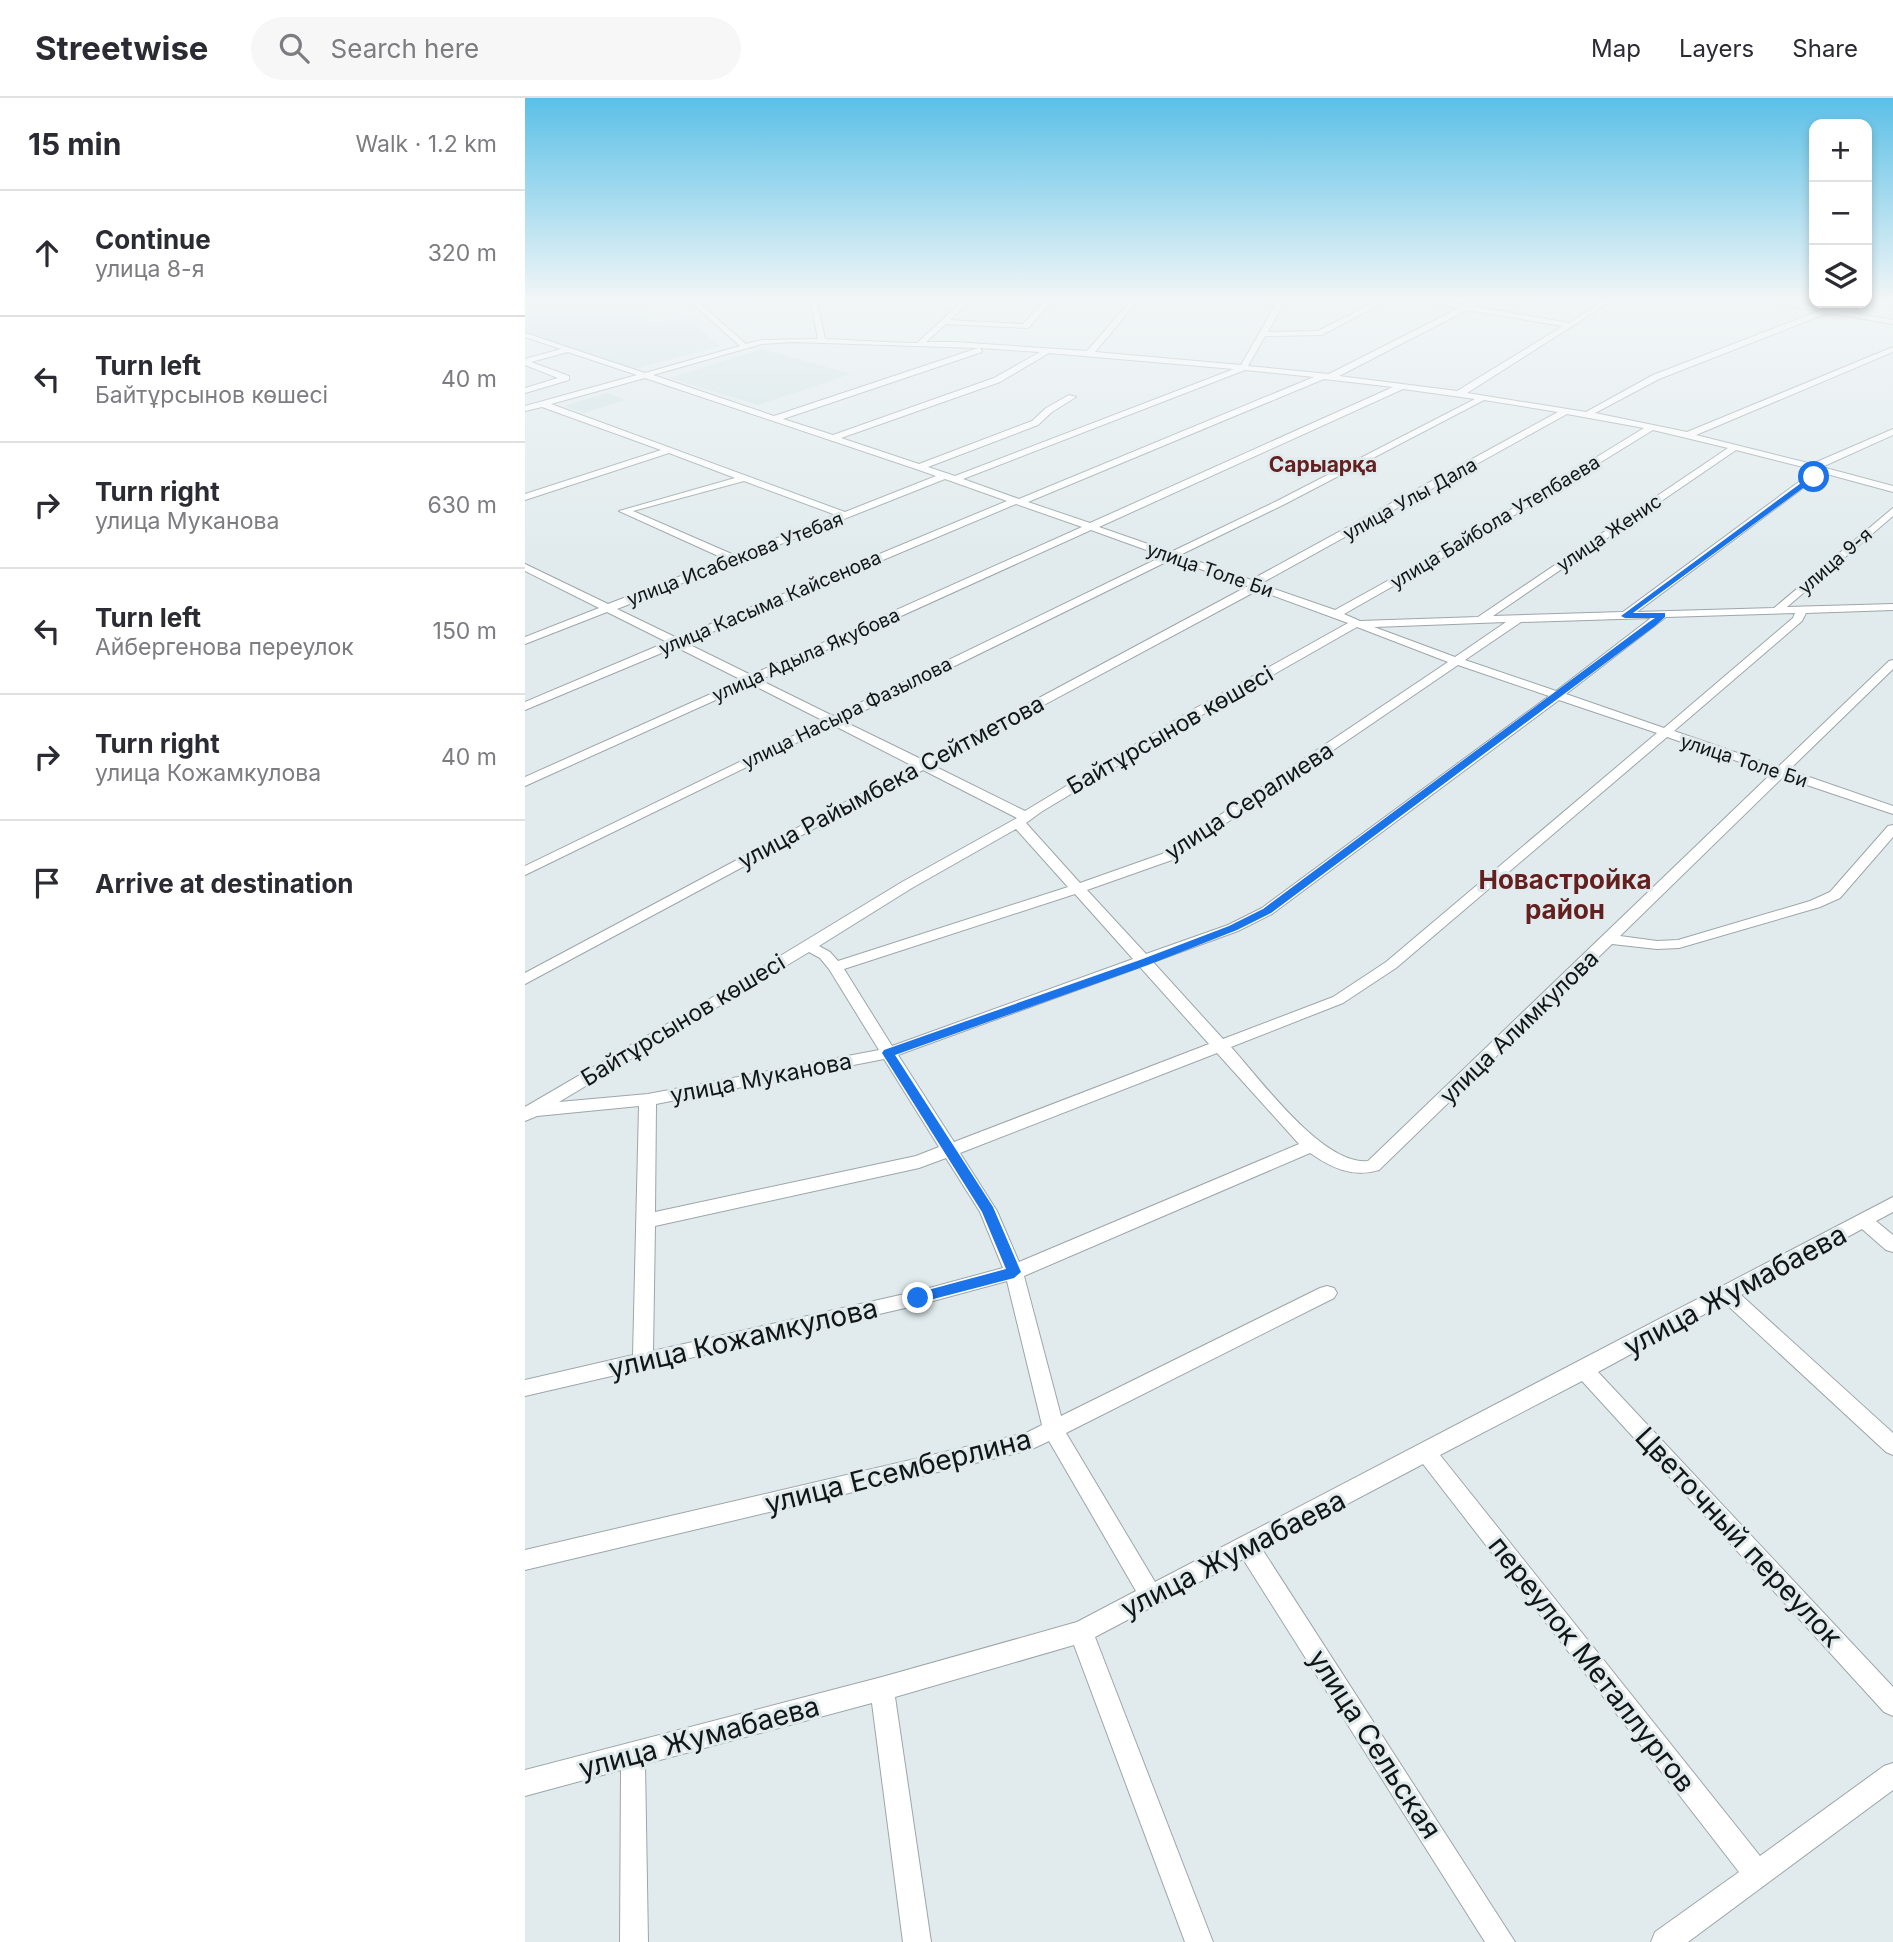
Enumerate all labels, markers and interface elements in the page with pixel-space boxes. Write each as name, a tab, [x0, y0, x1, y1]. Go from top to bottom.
search box	[251, 17, 741, 80]
text: Streetwise	[35, 28, 209, 68]
icon: search	[275, 29, 313, 67]
text: Search here	[331, 33, 479, 64]
text: Map	[1591, 34, 1641, 63]
text: Layers	[1679, 34, 1754, 63]
text: Share	[1792, 34, 1858, 63]
map controls	[1809, 119, 1872, 308]
button: +	[1809, 119, 1872, 182]
text: 15 min	[28, 126, 121, 162]
text: Walk · 1.2 km	[356, 130, 497, 158]
button: −	[1809, 182, 1872, 245]
text: Continue	[95, 224, 211, 255]
icon: ahead	[28, 234, 66, 272]
text: 320 m	[428, 239, 497, 267]
button: layers	[1809, 245, 1872, 308]
text: улица 8-я	[95, 255, 204, 283]
text: Turn left	[95, 350, 201, 381]
icon: left	[28, 360, 66, 398]
text: 40 m	[441, 365, 497, 393]
text: Байтұрсынов көшесі	[95, 381, 328, 409]
street label: улица Байбола Утепбаева	[1386, 450, 1604, 594]
district label: Сарыарқа	[1269, 452, 1377, 477]
street label: улица Улы Дала	[1339, 453, 1481, 545]
route start	[1798, 461, 1829, 492]
text: Turn right	[95, 476, 220, 507]
icon: right	[28, 486, 66, 524]
street label: улица Женис	[1552, 490, 1666, 576]
text: 630 m	[427, 491, 497, 519]
text: улица Муканова	[95, 507, 279, 535]
street label: улица Исабекова Утебая	[624, 507, 846, 611]
street label: улица 9-я	[1793, 523, 1877, 599]
street label: улица Толе Би	[1144, 538, 1276, 602]
street label: улица Касыма Кайсенова	[656, 546, 884, 660]
text: Turn left	[95, 602, 201, 633]
street label: улица Адыла Якубова	[709, 603, 903, 707]
icon: left	[28, 612, 66, 650]
text: 150 m	[433, 617, 497, 645]
text: Айбергенова переулок	[95, 633, 354, 661]
street label: улица Насыра Фазылова	[738, 652, 956, 774]
street label: Байтұрсынов көшесі	[1062, 660, 1278, 800]
street label: улица Райымбека Сейтметова	[733, 689, 1049, 875]
text: Turn right	[95, 728, 220, 759]
street label: улица Толе Би	[1677, 730, 1811, 792]
street label: улица Сералиева	[1159, 736, 1339, 866]
icon: right	[28, 738, 66, 776]
text: 40 m	[441, 743, 497, 771]
text: улица Кожамкулова	[95, 759, 321, 787]
icon: arrive	[28, 864, 66, 902]
district label: Новастройка район	[1479, 864, 1652, 925]
text: Arrive at destination	[95, 868, 354, 899]
street label: улица Алимкулова	[1434, 944, 1604, 1110]
street label: Байтұрсынов көшесі	[576, 948, 790, 1092]
street label: улица Муканова	[668, 1047, 854, 1109]
street label: улица Жумабаева	[1618, 1217, 1852, 1363]
route end	[902, 1282, 933, 1313]
street label: улица Кожамкулова	[605, 1290, 881, 1386]
street label: Цветочный переулок	[1628, 1420, 1850, 1654]
street label: улица Есемберлина	[761, 1421, 1035, 1521]
street label: улица Жумабаева	[1115, 1483, 1351, 1625]
street label: переулок Металлургов	[1481, 1529, 1703, 1799]
street label: улица Сельская	[1301, 1643, 1449, 1845]
street label: улица Жумабаева	[575, 1689, 823, 1785]

